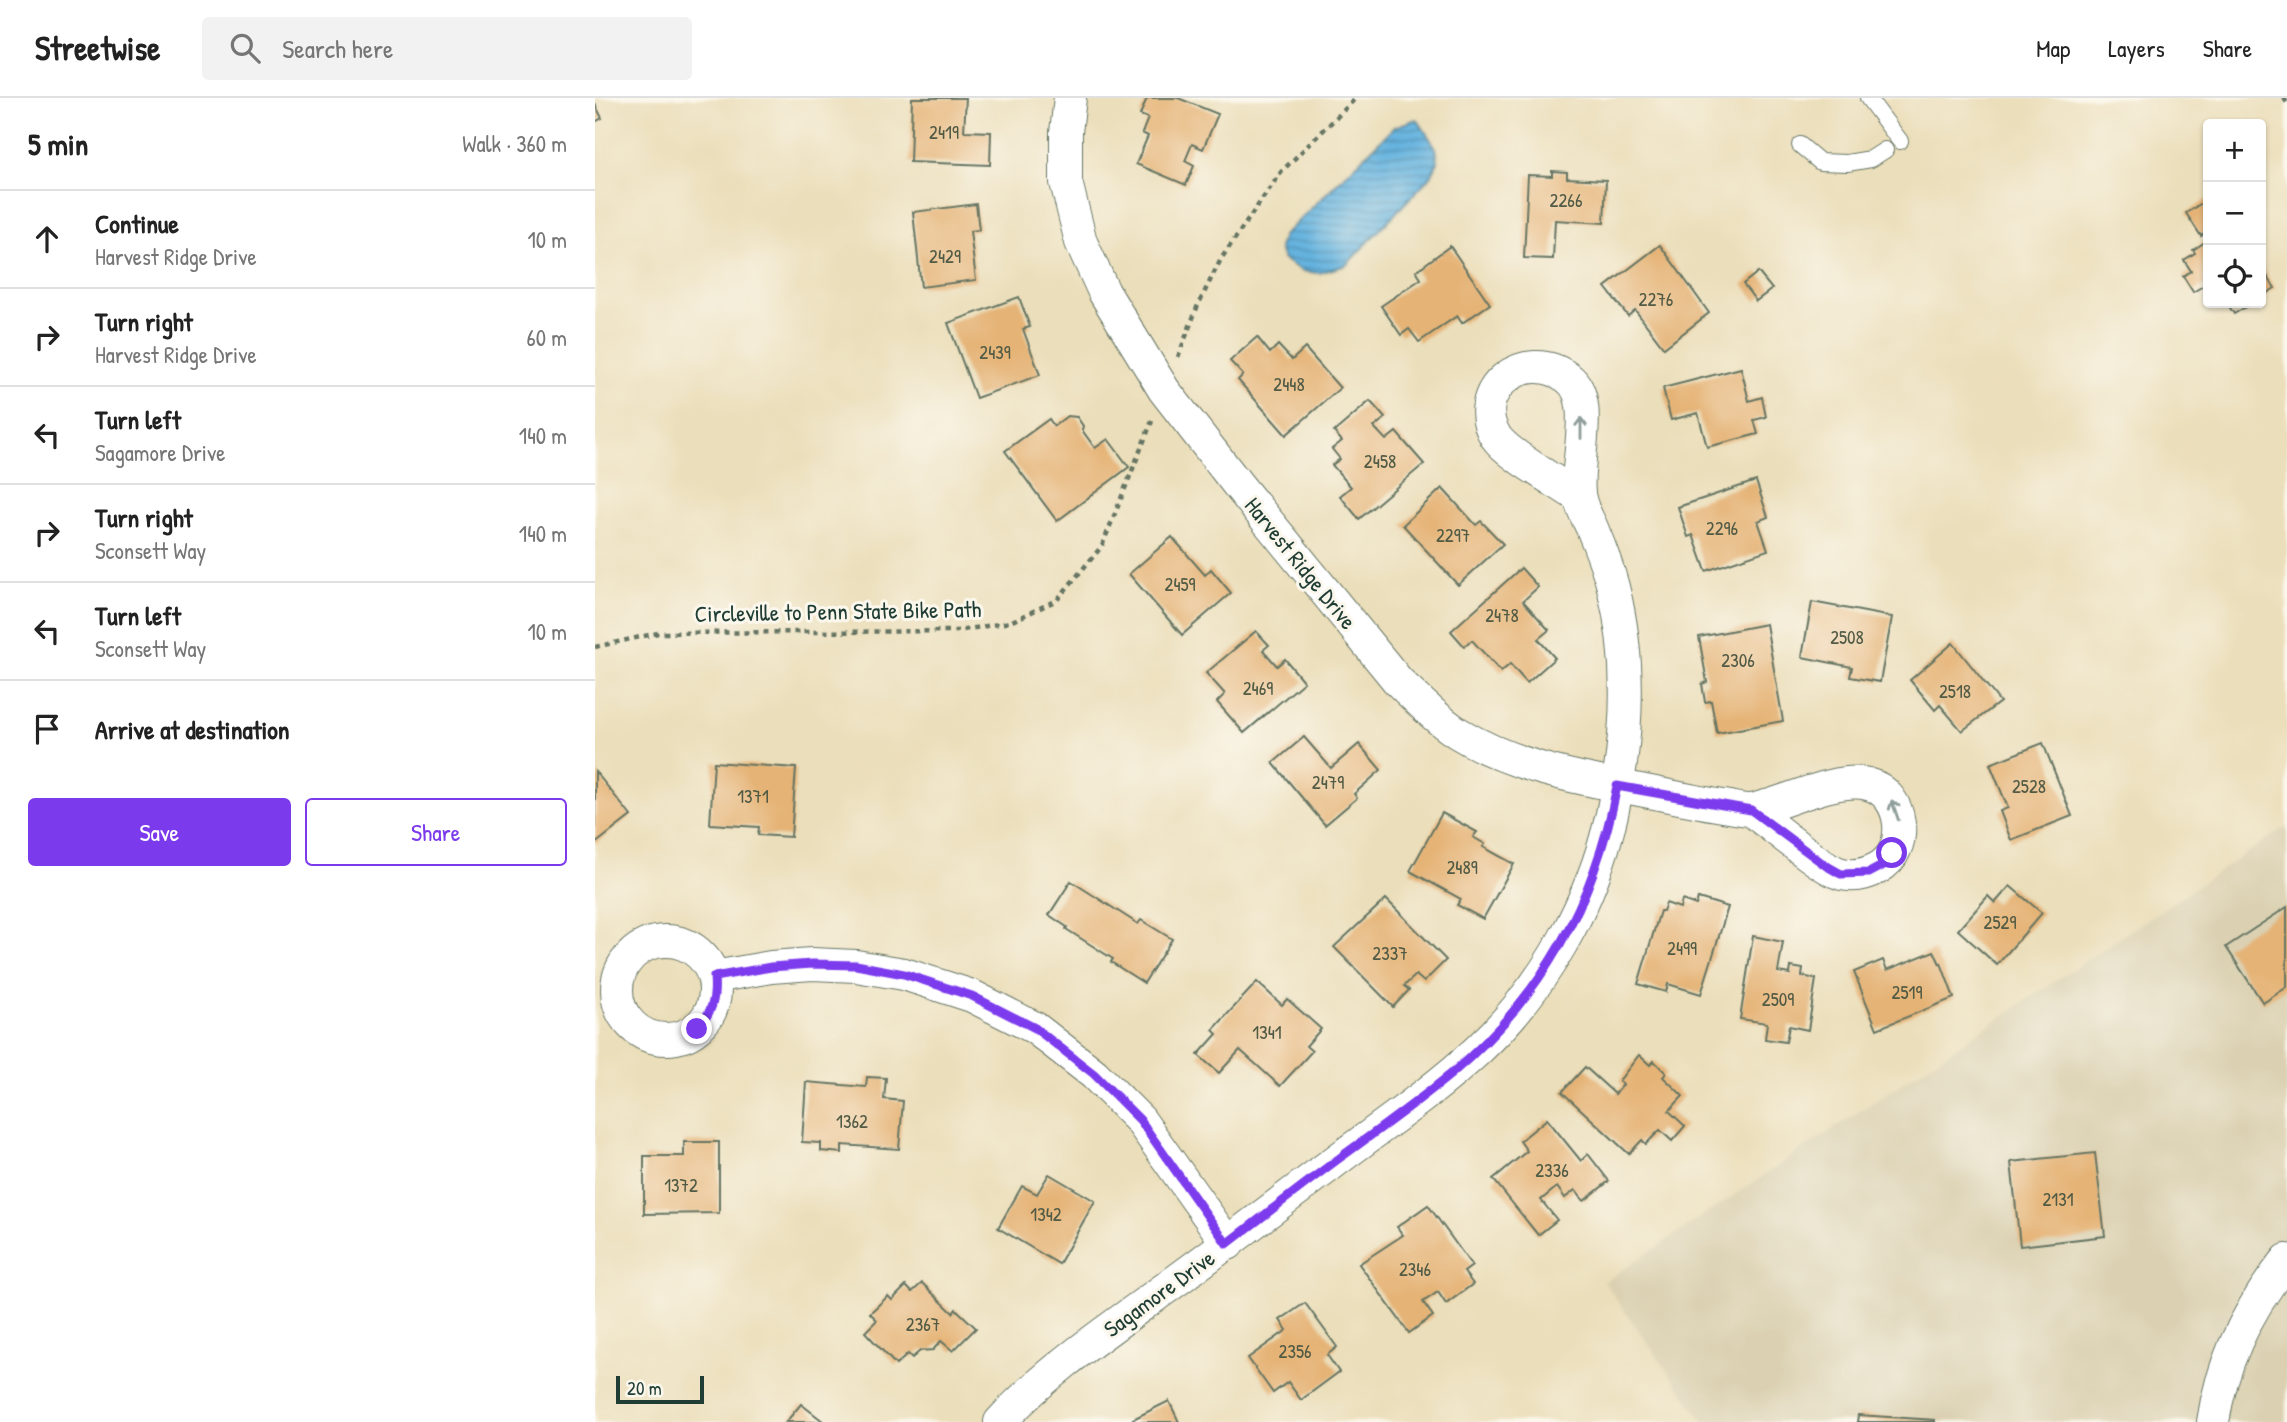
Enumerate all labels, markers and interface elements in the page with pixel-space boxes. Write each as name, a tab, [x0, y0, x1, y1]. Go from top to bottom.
search box	[202, 17, 692, 80]
text: Streetwise	[35, 26, 160, 70]
icon: search	[226, 29, 264, 67]
text: Search here	[282, 31, 393, 66]
text: Map	[2036, 32, 2070, 64]
text: Layers	[2108, 32, 2165, 64]
text: Share	[2203, 32, 2252, 64]
house number: 2419	[929, 119, 959, 145]
map controls	[2203, 119, 2266, 308]
button: +	[2203, 119, 2266, 182]
text: 5 min	[28, 124, 88, 164]
text: Walk · 360 m	[462, 128, 567, 159]
button: −	[2203, 182, 2266, 245]
house number: 2266	[1550, 187, 1582, 213]
text: Continue	[95, 206, 179, 241]
icon: ahead	[28, 220, 66, 258]
text: 10 m	[527, 224, 567, 255]
text: Harvest Ridge Drive	[95, 241, 257, 272]
house number: 2429	[929, 243, 961, 269]
button: locate	[2203, 245, 2266, 308]
house number: 2276	[1639, 286, 1673, 312]
text: Turn right	[95, 304, 193, 339]
icon: right	[28, 318, 66, 356]
text: 60 m	[527, 322, 567, 353]
text: Harvest Ridge Drive	[95, 339, 257, 370]
house number: 2439	[979, 339, 1011, 365]
house number: 2448	[1273, 371, 1305, 397]
text: Turn left	[95, 402, 181, 437]
icon: left	[28, 416, 66, 454]
one-way arrow	[1574, 417, 1588, 440]
text: 140 m	[519, 420, 567, 451]
text: Sagamore Drive	[95, 437, 225, 468]
house number: 2458	[1364, 448, 1396, 474]
street label: Harvest Ridge Drive	[1238, 490, 1364, 636]
text: Turn right	[95, 500, 193, 535]
icon: right	[28, 514, 66, 552]
house number: 2296	[1706, 515, 1738, 541]
text: 140 m	[519, 518, 567, 549]
house number: 2297	[1436, 522, 1470, 548]
text: Sconsett Way	[95, 535, 206, 566]
house number: 2459	[1164, 571, 1196, 597]
street label: Circleville to Penn State Bike Path	[694, 593, 982, 629]
text: Turn left	[95, 598, 181, 633]
house number: 2478	[1485, 602, 1519, 628]
icon: left	[28, 612, 66, 650]
text: 10 m	[527, 616, 567, 647]
house number: 2508	[1830, 624, 1864, 650]
text: Sconsett Way	[95, 633, 206, 664]
house number: 2306	[1721, 647, 1755, 673]
house number: 2469	[1243, 675, 1273, 701]
house number: 2518	[1939, 678, 1971, 704]
icon: arrive	[28, 710, 66, 748]
text: Arrive at destination	[95, 712, 290, 747]
house number: 2479	[1312, 769, 1344, 795]
house number: 2528	[2012, 773, 2046, 799]
house number: 1371	[737, 783, 769, 809]
button: Save	[28, 798, 291, 866]
button: Share	[305, 798, 567, 866]
one-way arrow	[1888, 800, 1900, 822]
route start	[1876, 837, 1907, 868]
house number: 2489	[1446, 854, 1478, 880]
house number: 2529	[1984, 909, 2016, 935]
house number: 2499	[1667, 935, 1697, 961]
house number: 2337	[1372, 940, 1408, 966]
house number: 2519	[1892, 979, 1922, 1005]
house number: 2509	[1762, 986, 1794, 1012]
route end	[681, 1013, 712, 1044]
house number: 1341	[1252, 1019, 1282, 1045]
house number: 1362	[836, 1108, 868, 1134]
house number: 2336	[1535, 1157, 1569, 1183]
house number: 1372	[664, 1172, 698, 1198]
house number: 2131	[2042, 1186, 2074, 1212]
house number: 1342	[1030, 1201, 1062, 1227]
street label: Sagamore Drive	[1097, 1242, 1221, 1344]
house number: 2346	[1399, 1256, 1431, 1282]
house number: 2367	[906, 1311, 940, 1337]
house number: 2356	[1278, 1338, 1312, 1364]
scale bar	[616, 1373, 703, 1405]
text: 20 m	[627, 1375, 662, 1401]

